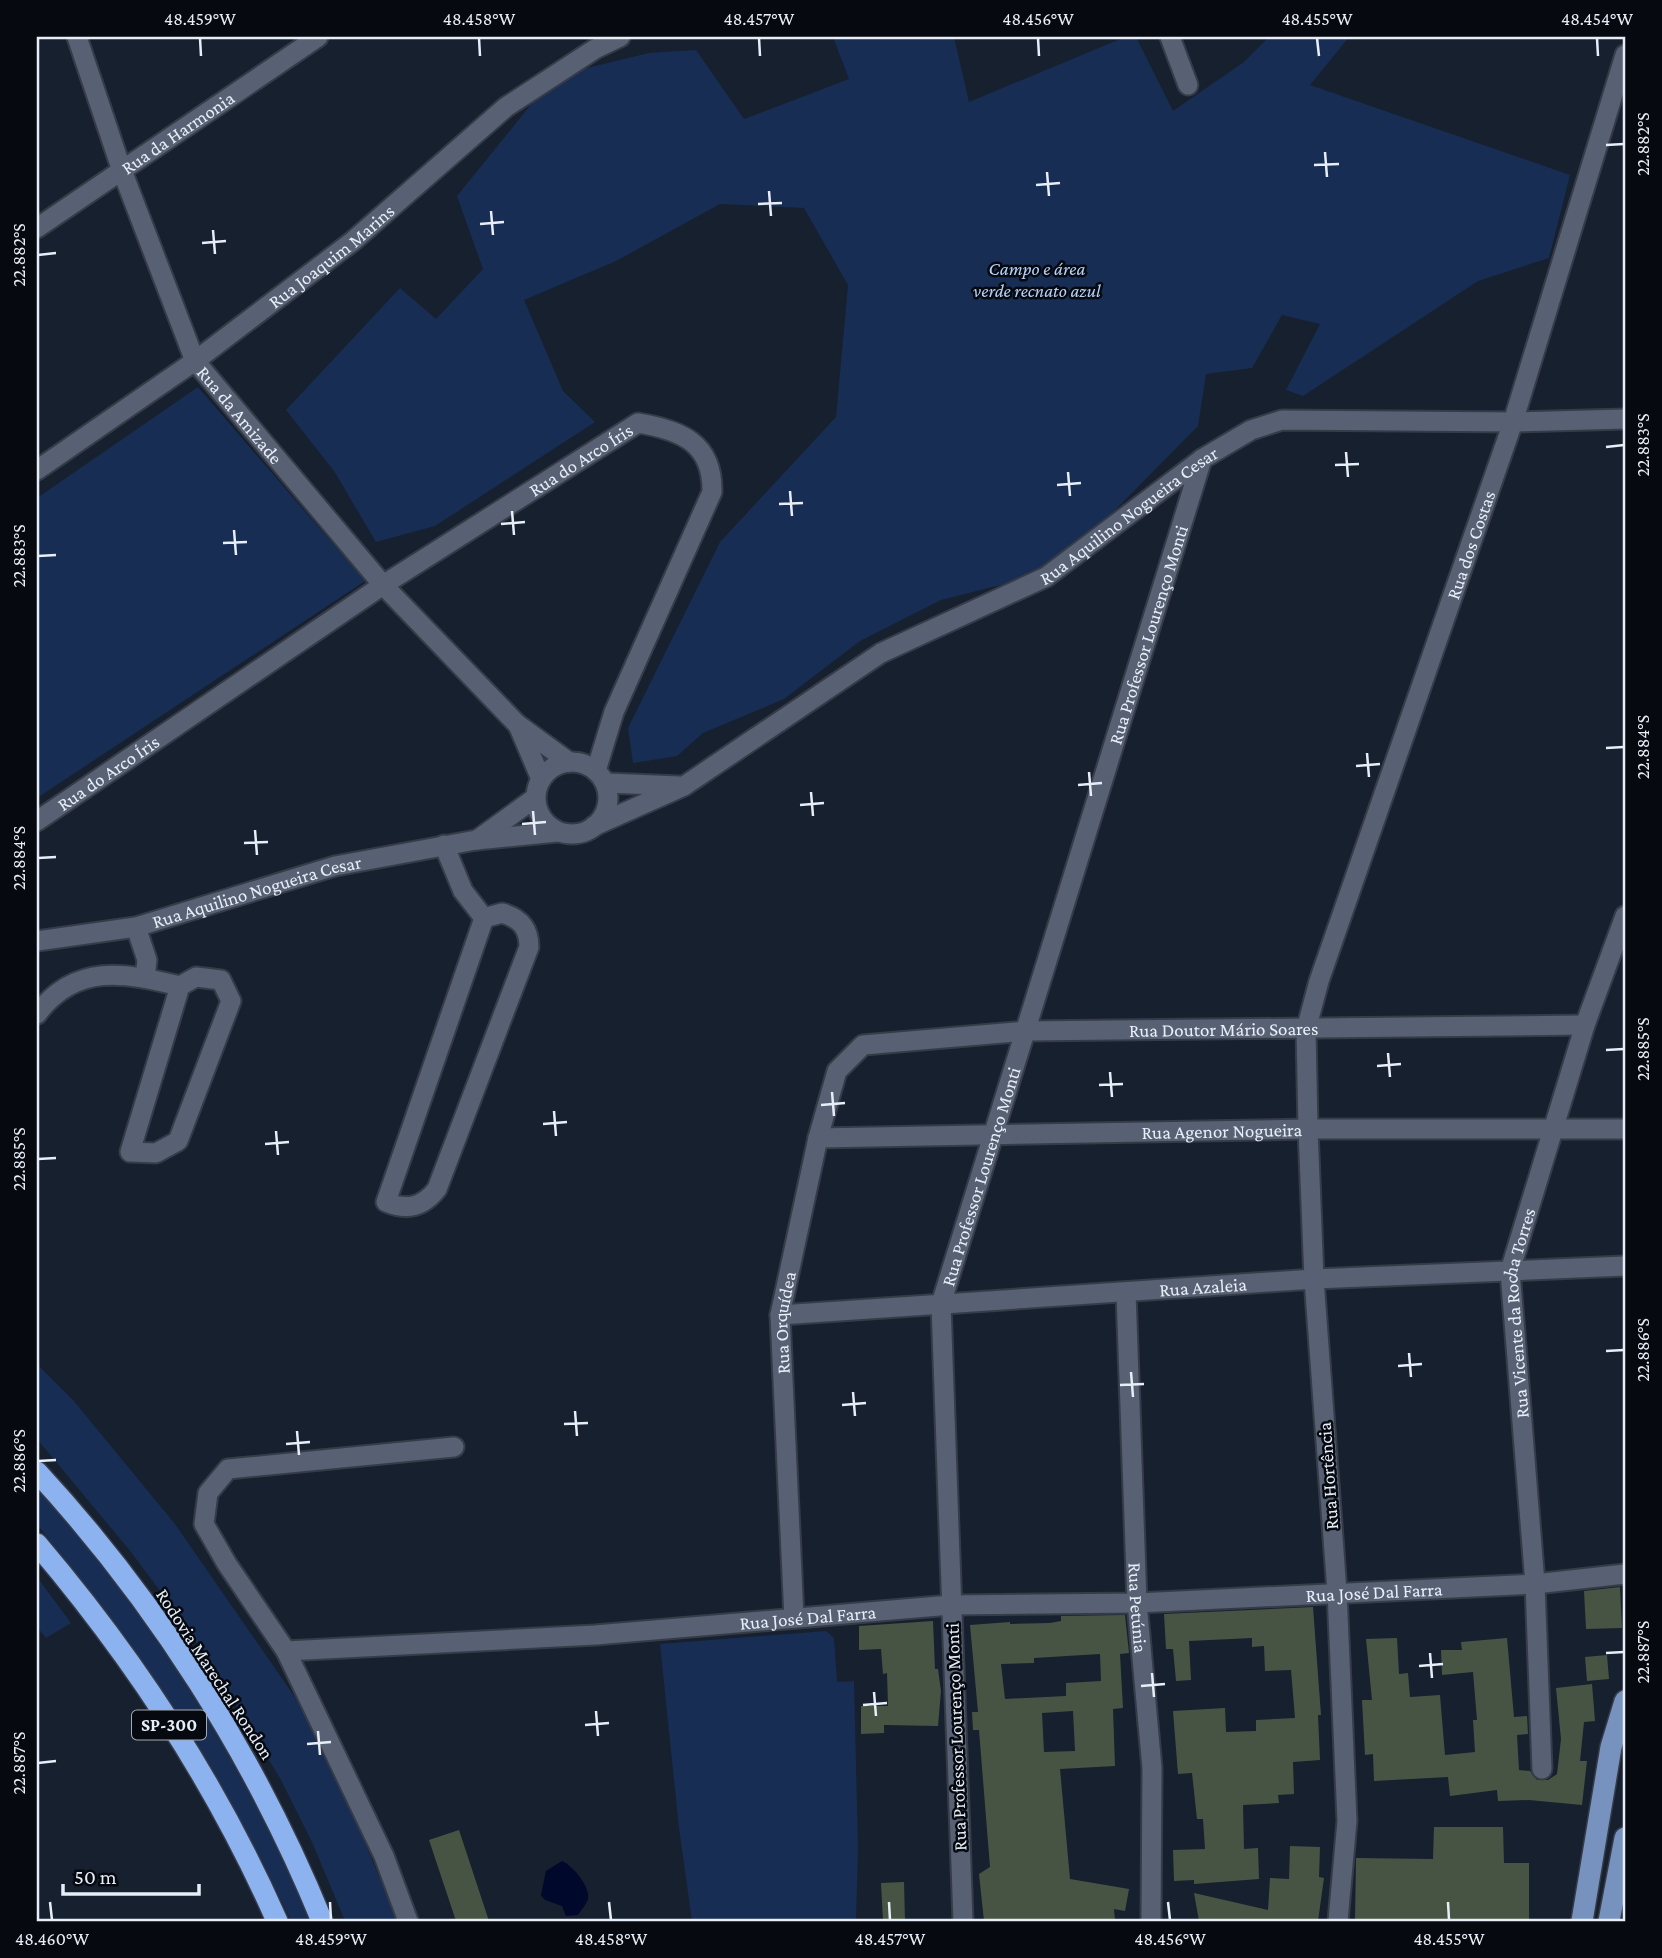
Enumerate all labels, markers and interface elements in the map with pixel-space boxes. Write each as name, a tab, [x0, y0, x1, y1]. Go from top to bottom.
text: 48.459°W	[164, 9, 236, 29]
text: 48.458°W	[443, 9, 516, 29]
text: 48.457°W	[724, 9, 795, 29]
text: 48.456°W	[1002, 9, 1074, 29]
text: 48.455°W	[1281, 9, 1353, 29]
text: 48.454°W	[1561, 9, 1633, 29]
street label: Rua da Harmonia	[117, 87, 238, 178]
text: 22.882°S	[1633, 112, 1653, 176]
street label: Rua Joaquim Marins	[264, 200, 398, 312]
text: 22.882°S	[9, 223, 29, 287]
park label: Campo e área verde recnato azul	[973, 258, 1101, 301]
street label: Rua da Amizade	[193, 361, 287, 468]
text: 22.883°S	[1633, 413, 1653, 477]
street label: Rua do Arco Íris	[525, 419, 636, 500]
street label: Rua Aquilino Nogueira Cesar	[1037, 442, 1221, 589]
street label: Rua dos Costas	[1442, 488, 1499, 602]
street label: Rua Professor Lourenço Monti	[1104, 522, 1191, 747]
text: 22.883°S	[9, 524, 29, 588]
text: 22.884°S	[1633, 715, 1653, 779]
street label: Rua do Arco Íris	[53, 730, 163, 815]
text: 22.884°S	[9, 826, 29, 890]
street label: Rua Aquilino Nogueira Cesar	[150, 851, 363, 932]
street label: Rua Doutor Mário Soares	[1129, 1017, 1318, 1040]
text: 22.885°S	[1633, 1017, 1653, 1081]
street label: Rua Professor Lourenço Monti	[937, 1064, 1024, 1288]
street label: Rua Agenor Nogueira	[1141, 1119, 1303, 1143]
text: 22.885°S	[9, 1127, 29, 1191]
street label: Rua Vicente da Rocha Torres	[1498, 1205, 1539, 1419]
street label: Rua Orquídea	[769, 1269, 800, 1375]
street label: Rua Azaleia	[1159, 1273, 1248, 1300]
text: 22.886°S	[1633, 1318, 1653, 1382]
street label: Rua Hortência	[1314, 1421, 1342, 1530]
text: 22.886°S	[9, 1429, 29, 1493]
street label: Rua Petúnia	[1125, 1562, 1152, 1654]
street label: Rua José Dal Farra	[1305, 1578, 1443, 1605]
street label: Rodovia Marechal Rondon	[152, 1585, 278, 1763]
street label: Rua José Dal Farra	[739, 1601, 877, 1633]
text: 22.887°S	[1633, 1621, 1653, 1683]
street label: Rua Professor Lourenço Monti	[942, 1623, 970, 1851]
road number: SP-300	[132, 1710, 206, 1740]
text: 22.887°S	[9, 1732, 29, 1794]
scale bar	[63, 1853, 200, 1897]
text: 50 m	[74, 1865, 117, 1889]
text: 48.460°W	[15, 1929, 89, 1949]
text: 48.459°W	[295, 1929, 367, 1949]
text: 48.458°W	[575, 1929, 648, 1949]
text: 48.457°W	[855, 1929, 926, 1949]
text: 48.456°W	[1134, 1929, 1206, 1949]
text: 48.455°W	[1413, 1929, 1485, 1949]

